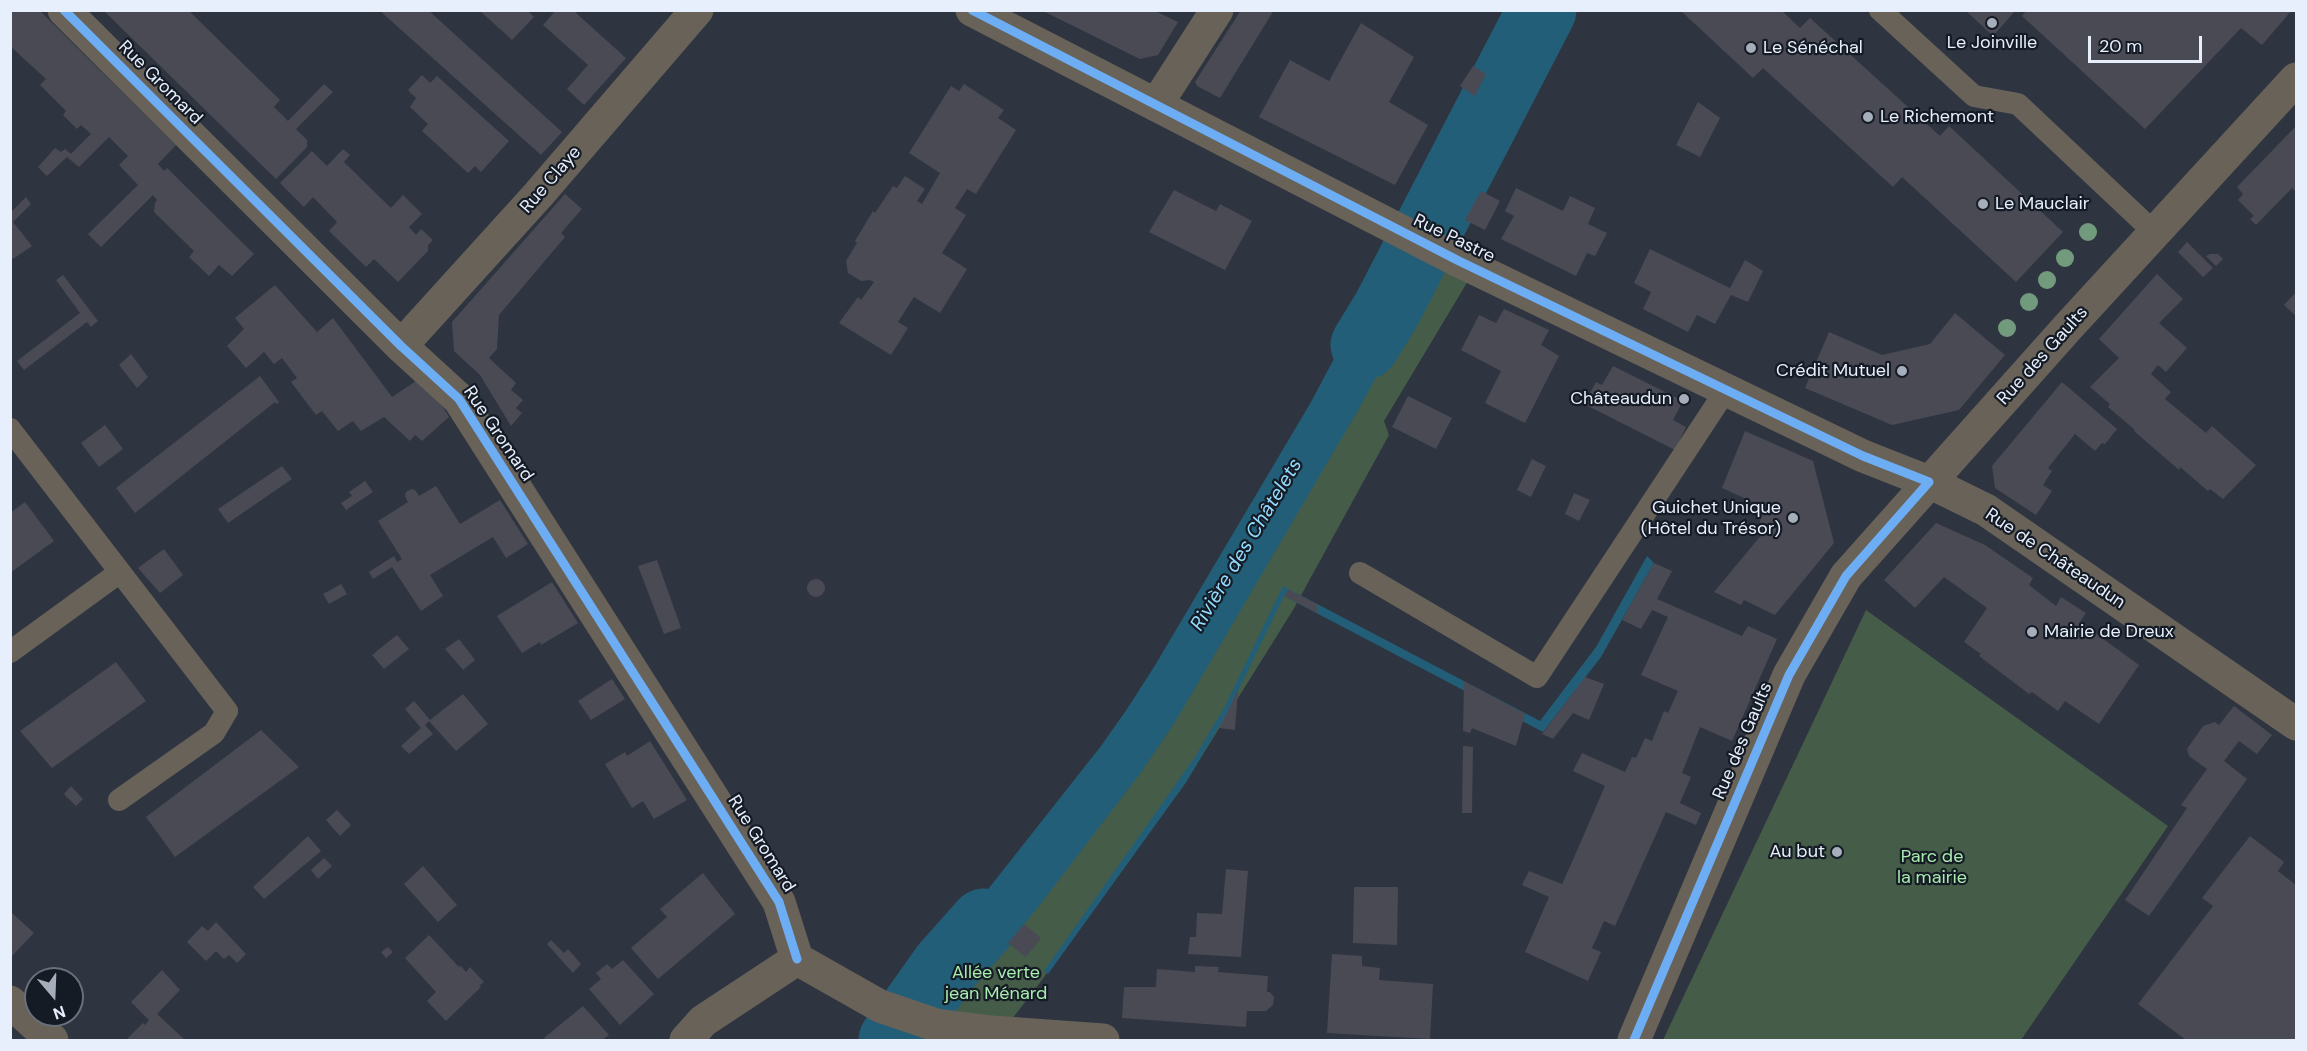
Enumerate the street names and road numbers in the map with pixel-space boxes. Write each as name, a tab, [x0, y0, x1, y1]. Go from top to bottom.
street label: Rue Gromard	[113, 36, 207, 130]
street label: Rue Claye	[516, 142, 586, 218]
street label: Rue Pastre	[1410, 210, 1498, 268]
street label: Rue des Gaults	[1993, 302, 2093, 410]
street label: Rue Gromard	[458, 382, 538, 486]
street label: Rue de Châteaudun	[1981, 504, 2129, 614]
street label: Rue des Gaults	[1709, 679, 1777, 803]
street label: Rue Gromard	[723, 792, 799, 896]

